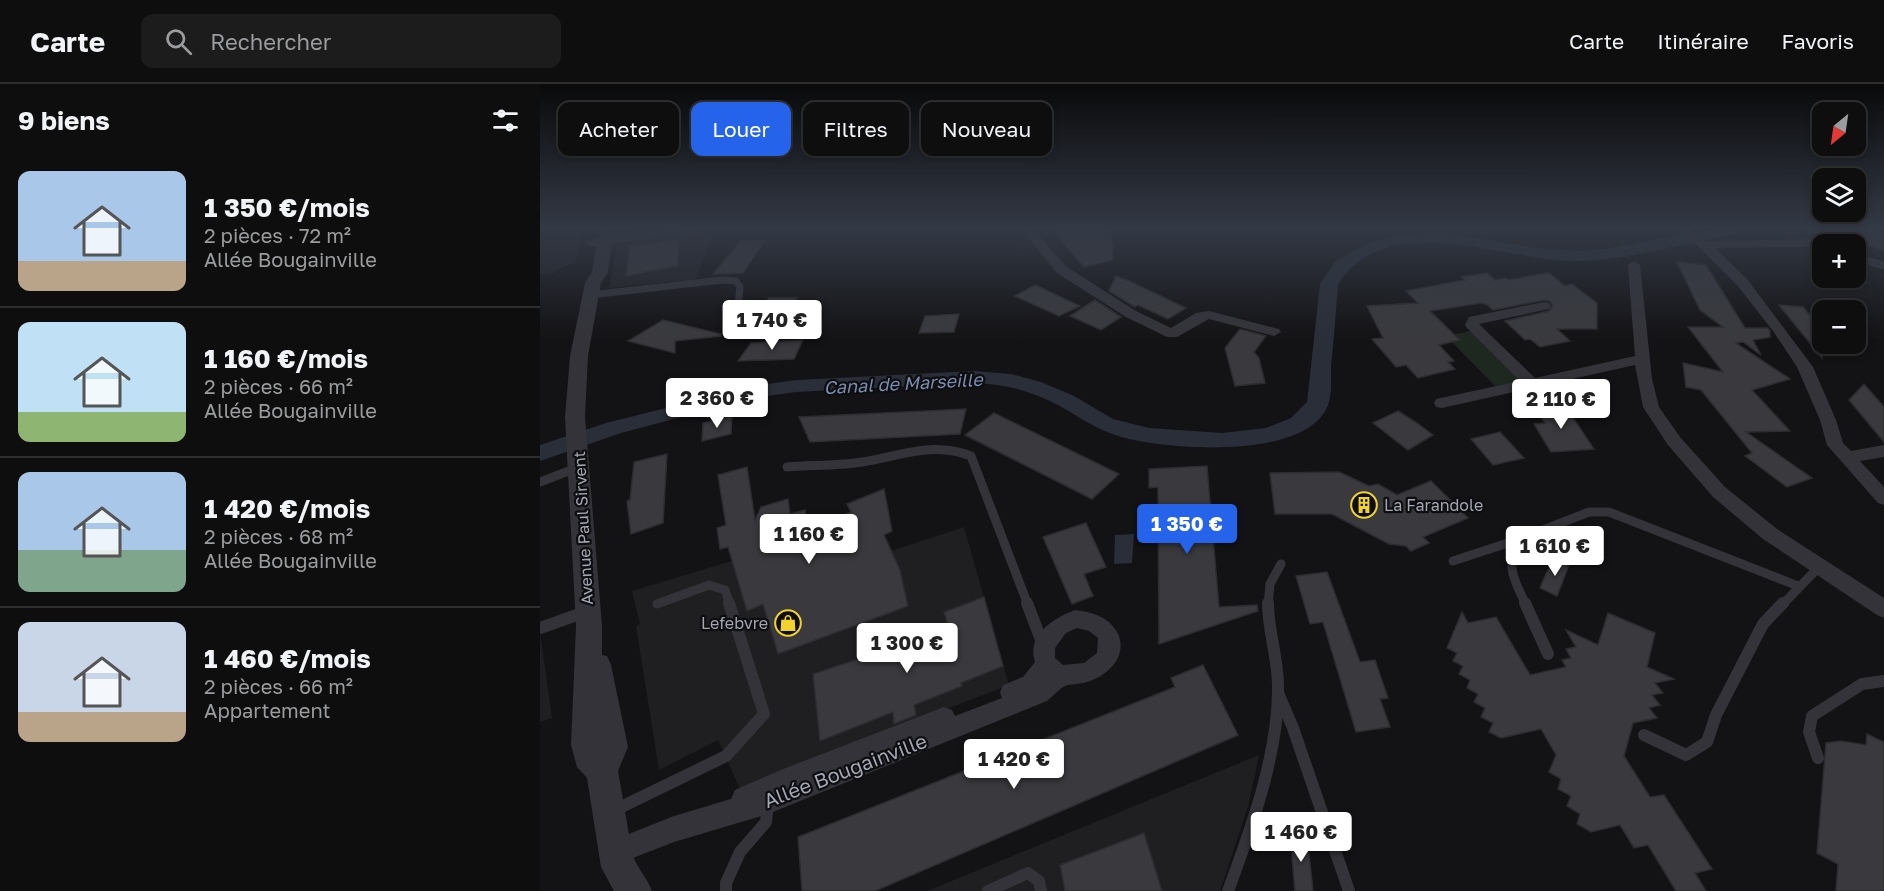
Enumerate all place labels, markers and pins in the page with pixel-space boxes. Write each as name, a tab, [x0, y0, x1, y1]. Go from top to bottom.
pin: 1 740 €	[717, 300, 827, 351]
pin: 2 360 €	[662, 378, 772, 429]
pin: 2 110 €	[1506, 379, 1616, 430]
building icon: La Farandole	[1349, 490, 1379, 520]
place label: La Farandole	[1384, 495, 1483, 515]
pin: 1 350 €	[1132, 504, 1242, 555]
pin: 1 160 €	[754, 514, 864, 565]
pin: 1 610 €	[1500, 526, 1610, 577]
shop icon: Lefebvre	[773, 608, 803, 638]
place label: Lefebvre	[701, 613, 768, 633]
pin: 1 300 €	[852, 623, 962, 674]
pin: 1 420 €	[959, 739, 1069, 790]
pin: 1 460 €	[1246, 812, 1356, 863]

